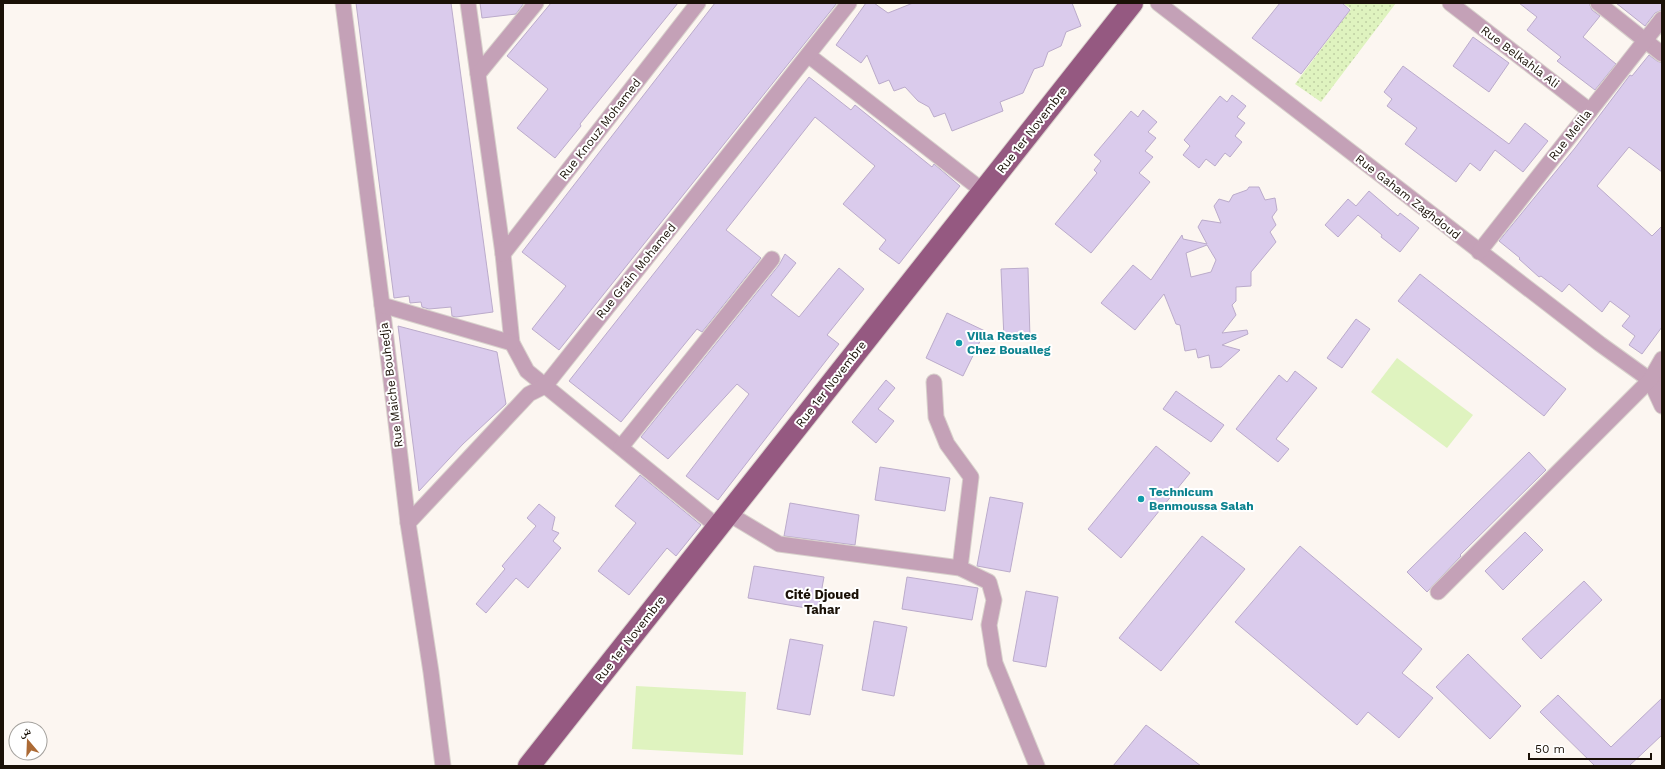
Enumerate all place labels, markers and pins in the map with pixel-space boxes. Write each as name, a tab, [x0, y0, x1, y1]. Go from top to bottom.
place label: Villa Restes Chez Boualleg	[967, 329, 1051, 357]
marker: Villa Restes Chez Boualleg	[954, 338, 964, 348]
place label: Technicum Benmoussa Salah	[1149, 485, 1254, 513]
marker: Technicum Benmoussa Salah	[1136, 494, 1146, 504]

